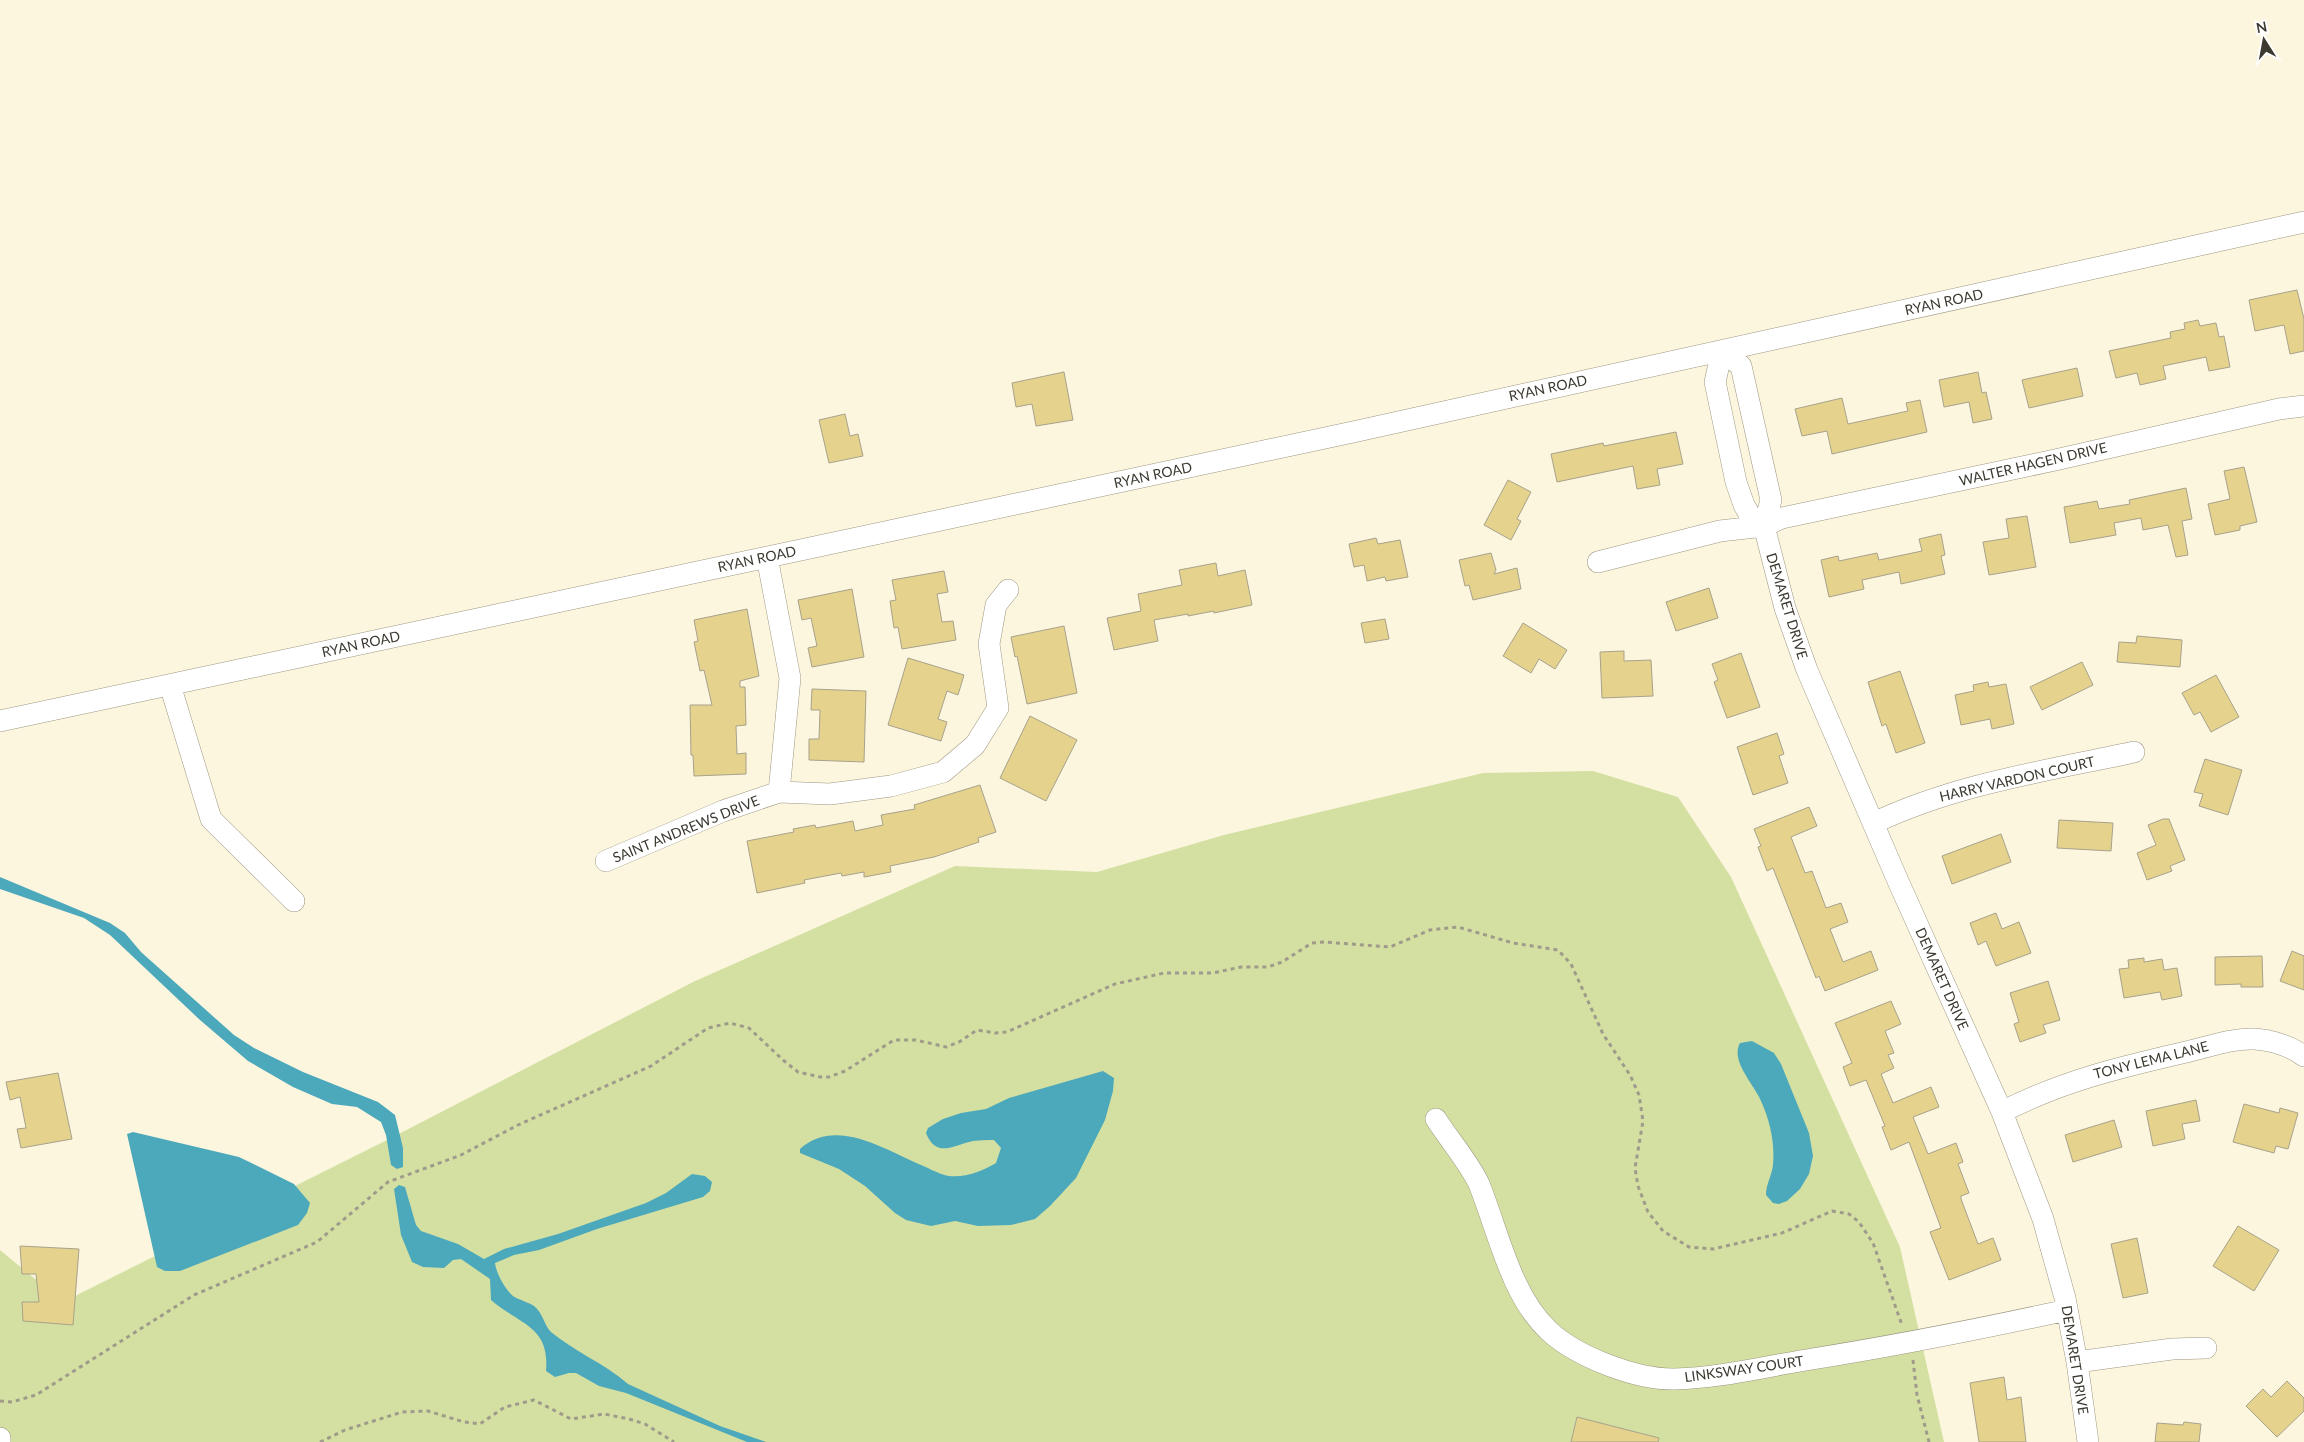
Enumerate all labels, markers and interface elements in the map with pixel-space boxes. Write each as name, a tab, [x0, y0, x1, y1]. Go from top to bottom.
north arrow	[2239, 15, 2289, 65]
text: N	[2255, 17, 2268, 36]
street label: RYAN ROAD	[1903, 285, 1985, 318]
street label: RYAN ROAD	[1507, 371, 1589, 404]
street label: WALTER HAGEN DRIVE	[1957, 438, 2109, 489]
street label: RYAN ROAD	[1112, 458, 1194, 491]
street label: RYAN ROAD	[716, 542, 798, 575]
street label: DEMARET DRIVE	[1763, 551, 1812, 661]
street label: RYAN ROAD	[320, 627, 402, 660]
street label: HARRY VARDON COURT	[1937, 752, 2097, 805]
street label: SAINT ANDREWS DRIVE	[610, 791, 762, 866]
street label: DEMARET DRIVE	[1912, 925, 1973, 1033]
street label: TONY LEMA LANE	[2092, 1037, 2210, 1082]
street label: DEMARET DRIVE	[2058, 1304, 2093, 1416]
street label: LINKSWAY COURT	[1683, 1352, 1805, 1385]

